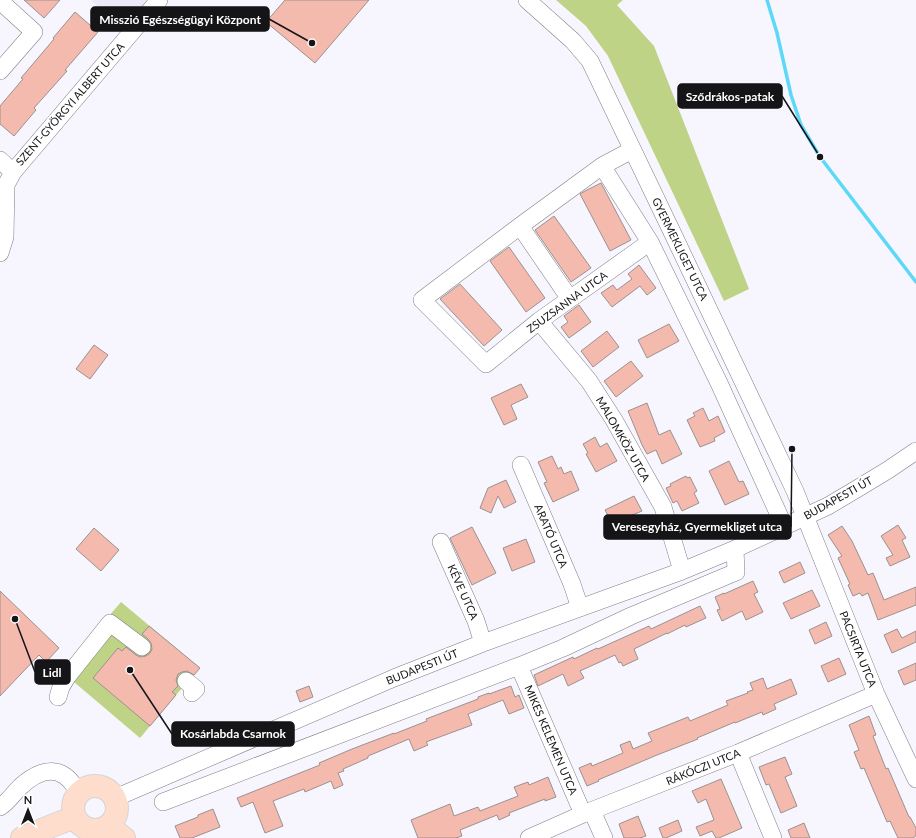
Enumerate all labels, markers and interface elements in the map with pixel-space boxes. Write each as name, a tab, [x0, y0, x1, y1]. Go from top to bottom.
callout: Misszió Egészségügyi Központ	[91, 7, 269, 31]
text: Misszió Egészségügyi Központ	[99, 12, 261, 27]
street label: SZENT-GYÖRGYI ALBERT UTCA	[13, 39, 127, 168]
callout: Sződrákos-patak	[678, 84, 782, 108]
text: Sződrákos-patak	[686, 89, 775, 104]
street label: GYERMEKLIGET UTCA	[650, 195, 711, 303]
street label: ZSUZSANNA UTCA	[524, 268, 610, 335]
street label: MALOMKÖZ UTCA	[594, 394, 653, 484]
street label: BUDAPESTI ÚT	[801, 473, 875, 522]
street label: ARATÓ UTCA	[532, 502, 571, 570]
callout: Veresegyház, Gyermekliget utca	[604, 515, 791, 539]
text: Veresegyház, Gyermekliget utca	[611, 519, 782, 534]
street label: KÉVE UTCA	[445, 562, 482, 622]
street label: PACSIRTA UTCA	[837, 609, 880, 689]
street label: BUDAPESTI ÚT	[384, 646, 460, 687]
callout: Lidl	[35, 660, 70, 684]
text: Lidl	[42, 665, 62, 680]
street label: MIKES KELEMEN UTCA	[522, 683, 581, 797]
callout: Kosárlabda Csarnok	[172, 722, 294, 746]
text: Kosárlabda Csarnok	[180, 726, 287, 741]
street label: RÁKÓCZI UTCA	[664, 746, 742, 787]
north arrow	[8, 790, 48, 830]
text: N	[24, 793, 32, 806]

